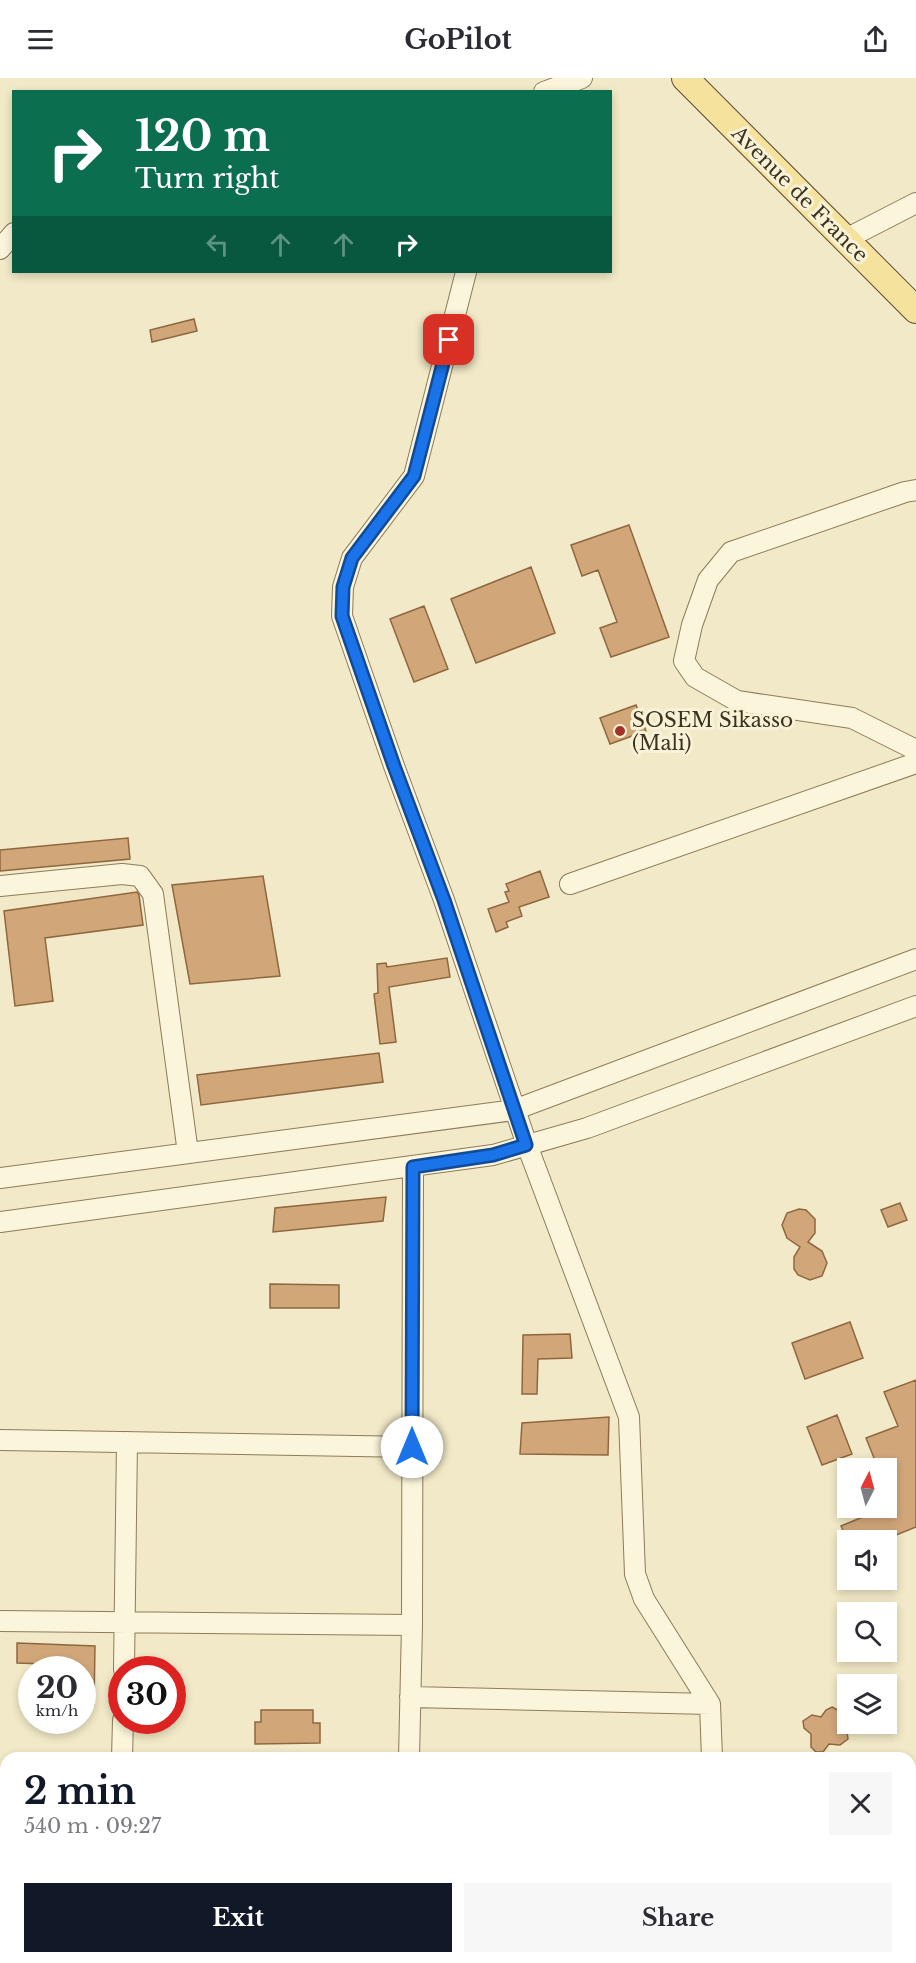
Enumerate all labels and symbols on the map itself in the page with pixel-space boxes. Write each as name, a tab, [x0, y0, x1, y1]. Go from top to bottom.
street label: Avenue de France	[726, 120, 873, 267]
pin	[423, 314, 474, 365]
place label: SOSEM Sikasso (Mali)	[632, 708, 793, 755]
marker: SOSEM Sikasso (Mali)	[613, 724, 627, 738]
position arrow	[380, 1415, 444, 1479]
north arrow	[837, 1458, 897, 1518]
speed limit sign: 30	[108, 1656, 186, 1734]

